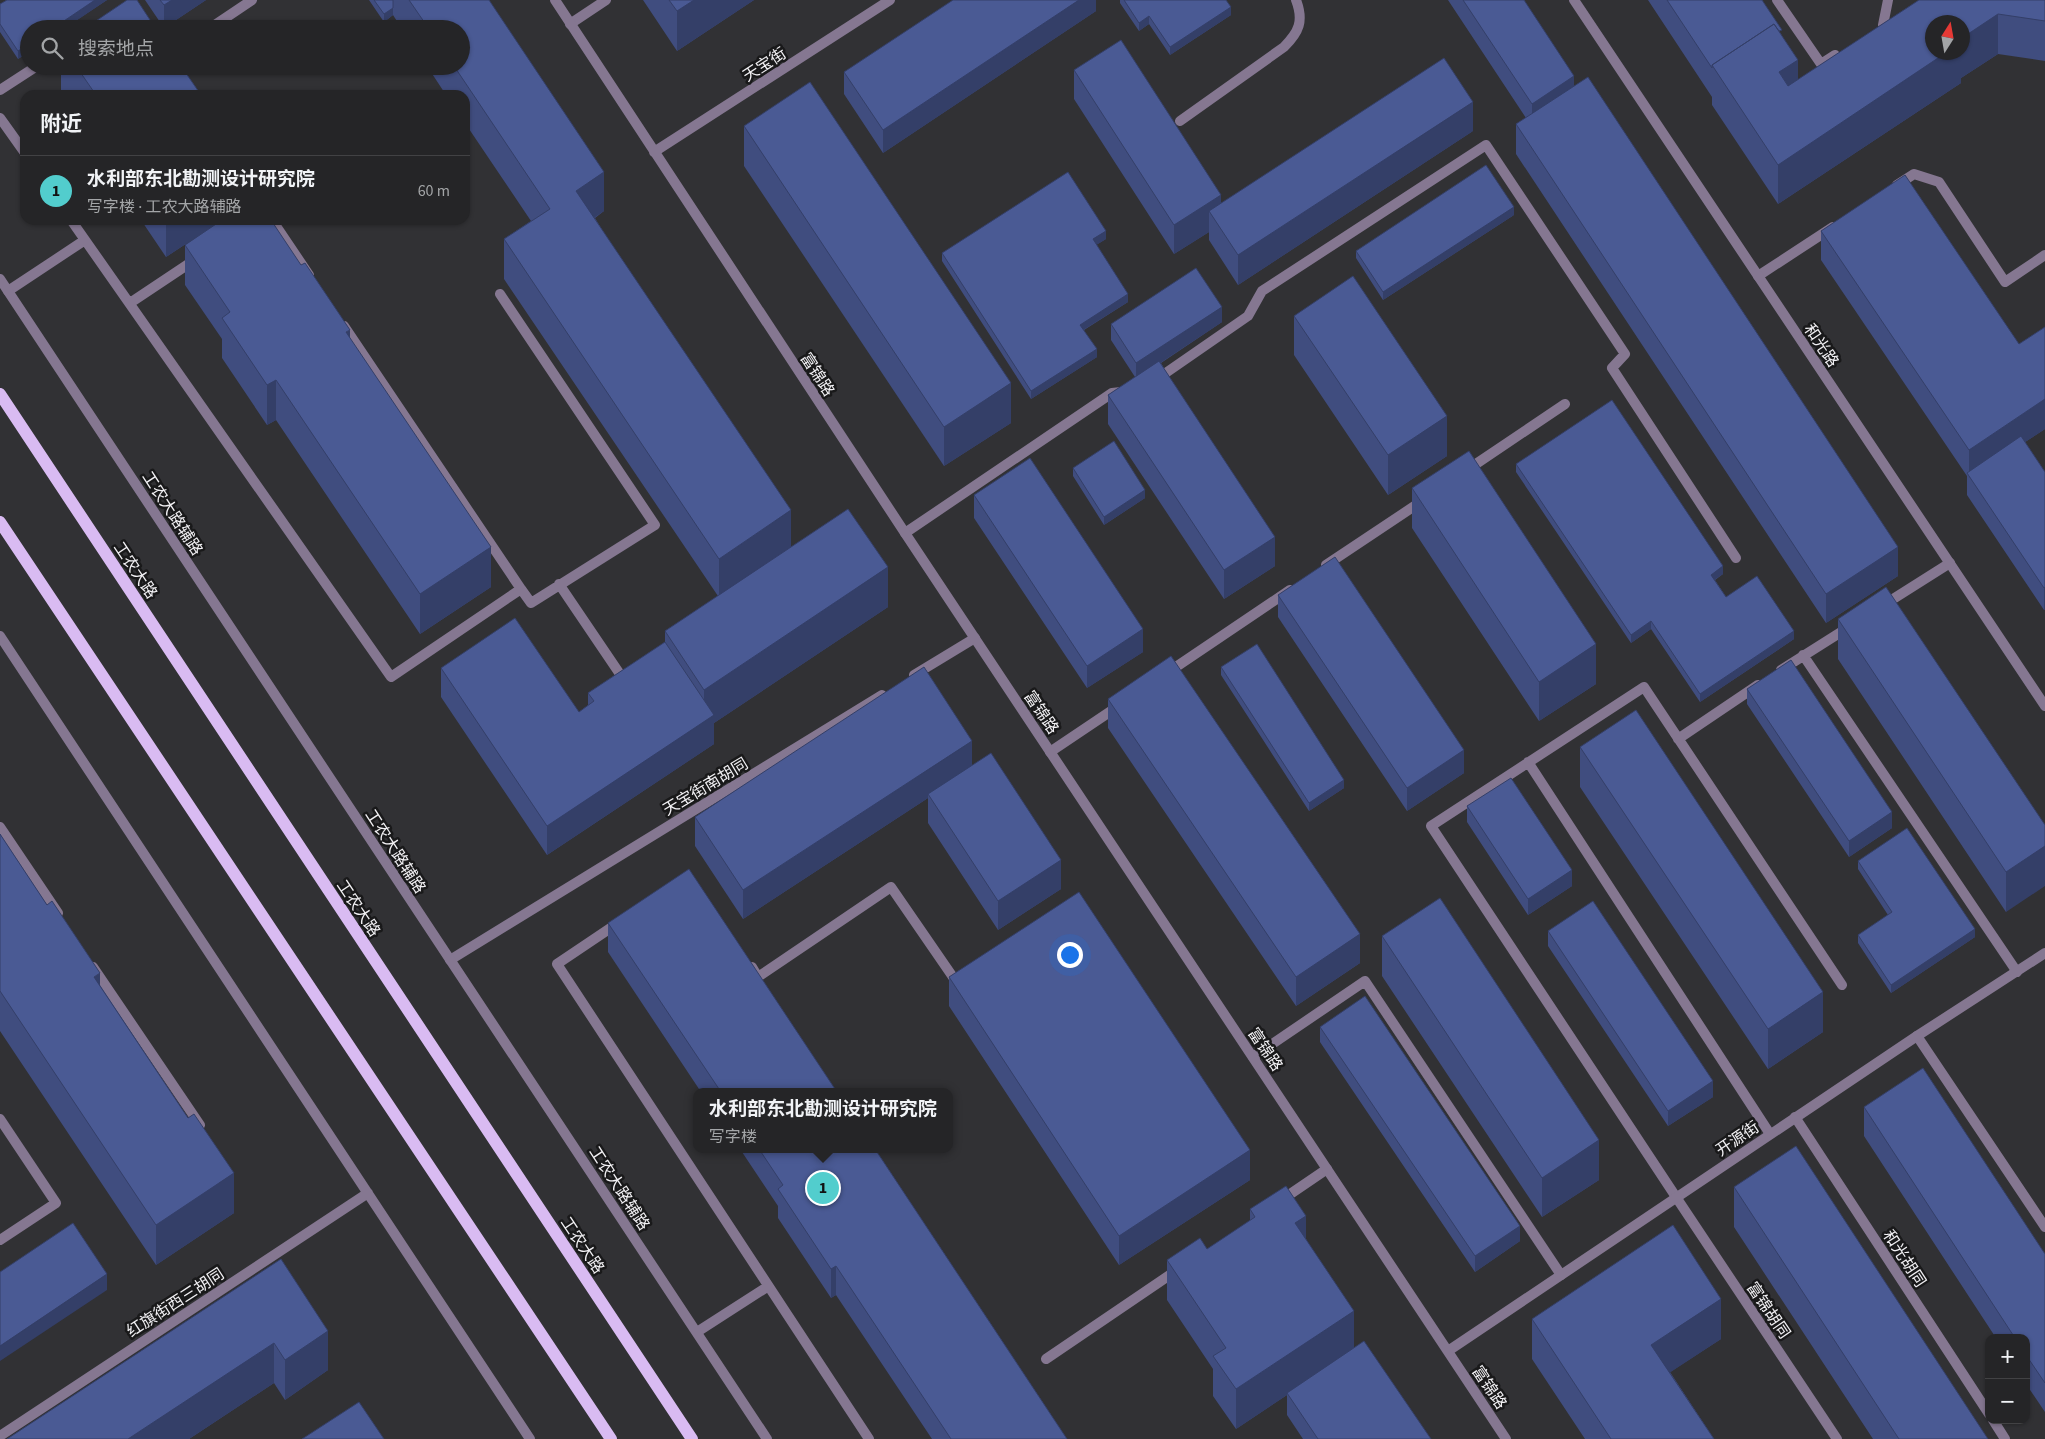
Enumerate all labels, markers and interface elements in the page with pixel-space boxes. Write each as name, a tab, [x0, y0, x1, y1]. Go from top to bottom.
north arrow	[1925, 15, 1970, 60]
search box	[20, 20, 470, 75]
icon: search	[38, 34, 66, 62]
text: 搜索地点	[78, 36, 154, 63]
street label: 天宝街	[738, 43, 791, 87]
text: 附近	[40, 109, 82, 139]
text: 水利部东北勘测设计研究院	[87, 166, 315, 193]
text: 1	[52, 180, 60, 202]
text: 60 m	[418, 180, 450, 202]
text: 写字楼 · 工农大路辅路	[87, 196, 241, 218]
street label: 和光路	[1799, 320, 1844, 372]
street label: 富锦路	[795, 348, 839, 401]
street label: 工农大路辅路	[137, 467, 208, 560]
street label: 工农大路	[108, 538, 162, 603]
street label: 富锦路	[1019, 687, 1064, 739]
street label: 天宝街南胡同	[659, 753, 752, 821]
street label: 工农大路辅路	[360, 805, 431, 898]
street label: 工农大路	[331, 876, 385, 941]
your location	[1057, 942, 1083, 968]
street label: 富锦路	[1243, 1024, 1288, 1076]
popup	[693, 1088, 953, 1153]
text: 水利部东北勘测设计研究院	[709, 1096, 937, 1123]
street label: 开源街	[1712, 1116, 1764, 1161]
text: 写字楼	[709, 1126, 757, 1148]
street label: 工农大路辅路	[584, 1142, 655, 1235]
pin: 1	[807, 1169, 839, 1207]
street label: 工农大路	[555, 1213, 609, 1278]
street label: 和光胡同	[1878, 1226, 1931, 1291]
street label: 红旗街西三胡同	[123, 1263, 229, 1343]
street label: 富锦胡同	[1741, 1278, 1795, 1343]
map controls	[1985, 1334, 2030, 1424]
button: +	[1985, 1334, 2030, 1379]
street label: 富锦路	[1467, 1362, 1512, 1414]
button: −	[1985, 1379, 2030, 1424]

